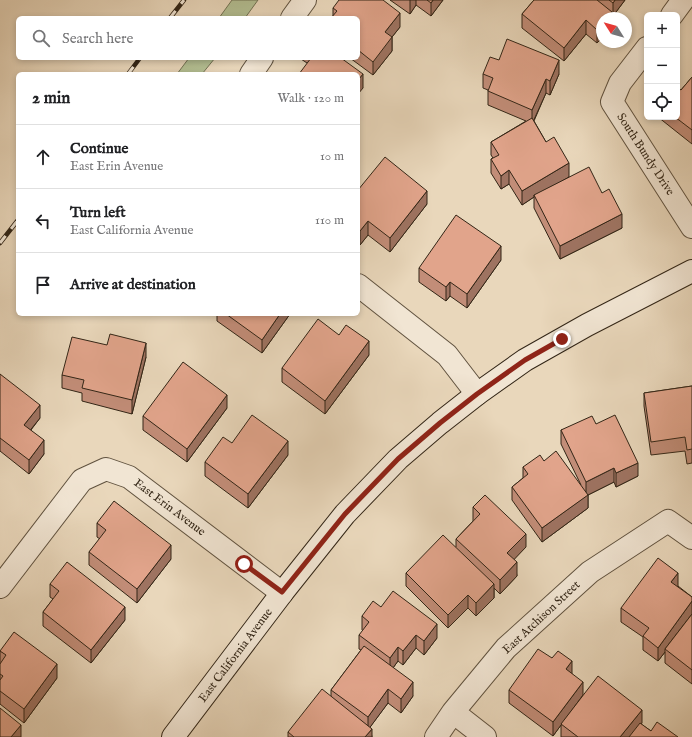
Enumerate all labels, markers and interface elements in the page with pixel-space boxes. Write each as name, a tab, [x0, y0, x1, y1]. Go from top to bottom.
north arrow	[596, 12, 632, 48]
map controls	[644, 12, 680, 120]
button: +	[644, 12, 680, 48]
search box	[16, 16, 360, 60]
icon: search	[30, 27, 52, 49]
text: Search here	[62, 29, 133, 48]
button: −	[644, 48, 680, 84]
button: locate	[644, 84, 680, 120]
text: 2 min	[32, 88, 70, 109]
text: Walk · 120 m	[278, 90, 344, 107]
street label: South Bundy Drive	[613, 110, 678, 199]
text: Continue	[70, 139, 128, 158]
icon: ahead	[32, 146, 54, 168]
text: 10 m	[320, 148, 344, 165]
text: East Erin Avenue	[70, 158, 163, 175]
text: Turn left	[70, 203, 126, 222]
icon: left	[32, 210, 54, 232]
text: 110 m	[315, 212, 344, 229]
text: East California Avenue	[70, 222, 193, 239]
icon: arrive	[32, 274, 54, 296]
text: Arrive at destination	[70, 275, 196, 294]
route end	[553, 330, 571, 348]
street label: East Erin Avenue	[131, 476, 209, 540]
route start	[235, 555, 253, 573]
street label: East Atchison Street	[499, 577, 583, 657]
street label: East California Avenue	[195, 605, 276, 705]

